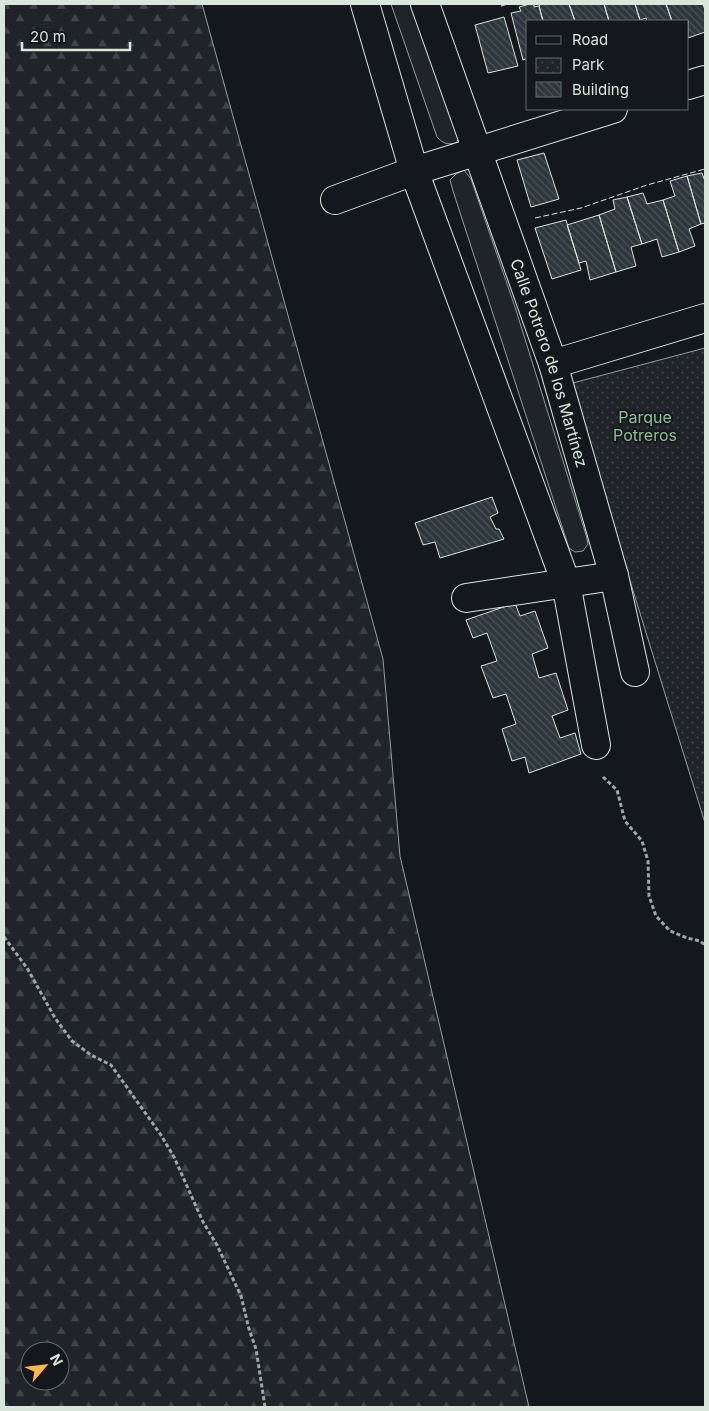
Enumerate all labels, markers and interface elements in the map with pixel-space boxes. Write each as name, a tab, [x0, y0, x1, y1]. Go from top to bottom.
scale bar	[22, 20, 130, 52]
legend	[526, 20, 689, 110]
text: 20 m	[30, 27, 66, 46]
text: Road	[572, 30, 608, 49]
text: Park	[572, 55, 605, 74]
text: Building	[572, 80, 629, 99]
street label: Calle Potrero de los Martínez	[506, 256, 592, 470]
park label: Parque Potreros	[613, 407, 677, 445]
north arrow	[20, 1341, 70, 1391]
text: N	[47, 1351, 67, 1368]

